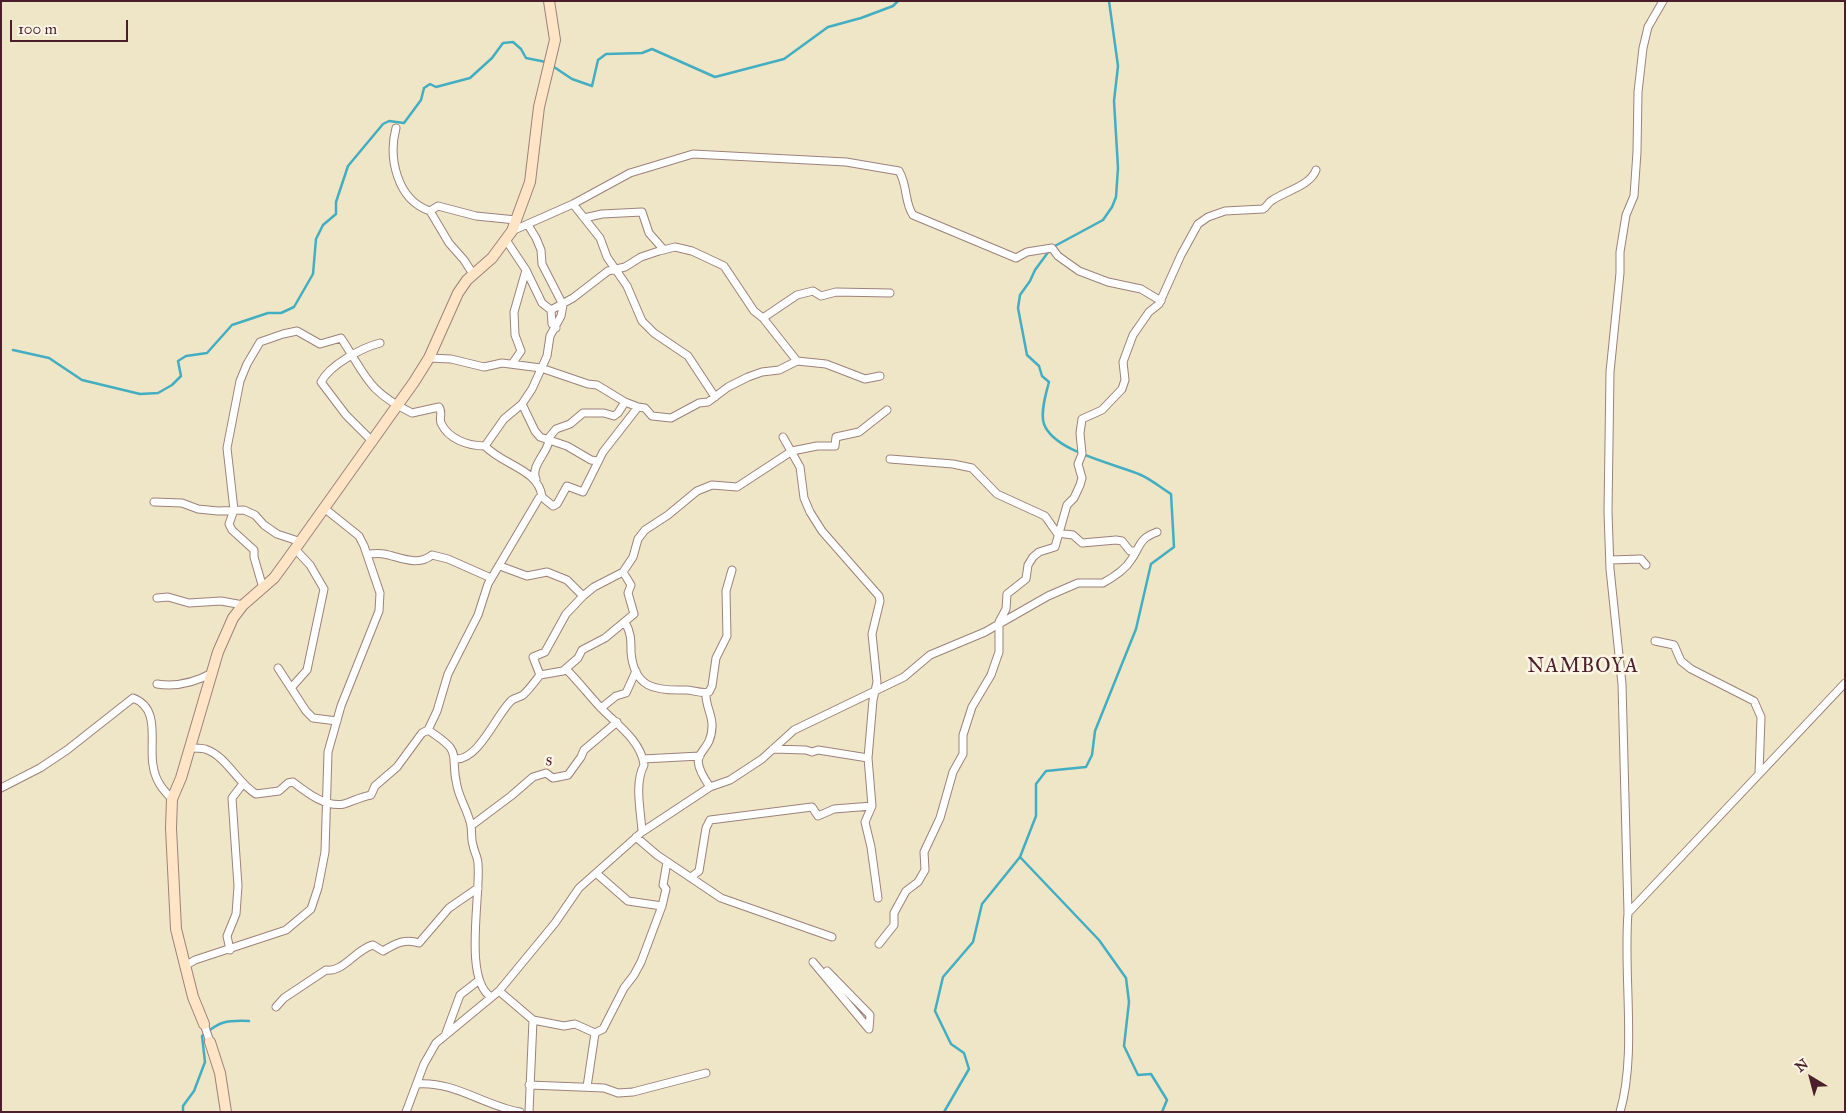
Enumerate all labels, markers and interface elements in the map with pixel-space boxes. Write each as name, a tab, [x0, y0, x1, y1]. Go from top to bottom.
scale bar	[12, 10, 130, 42]
text: 100 m	[18, 20, 57, 38]
district label: NAMBOYA	[1526, 655, 1640, 679]
street label: s	[544, 750, 554, 772]
north arrow	[1786, 1053, 1836, 1103]
text: N	[1792, 1055, 1812, 1076]

